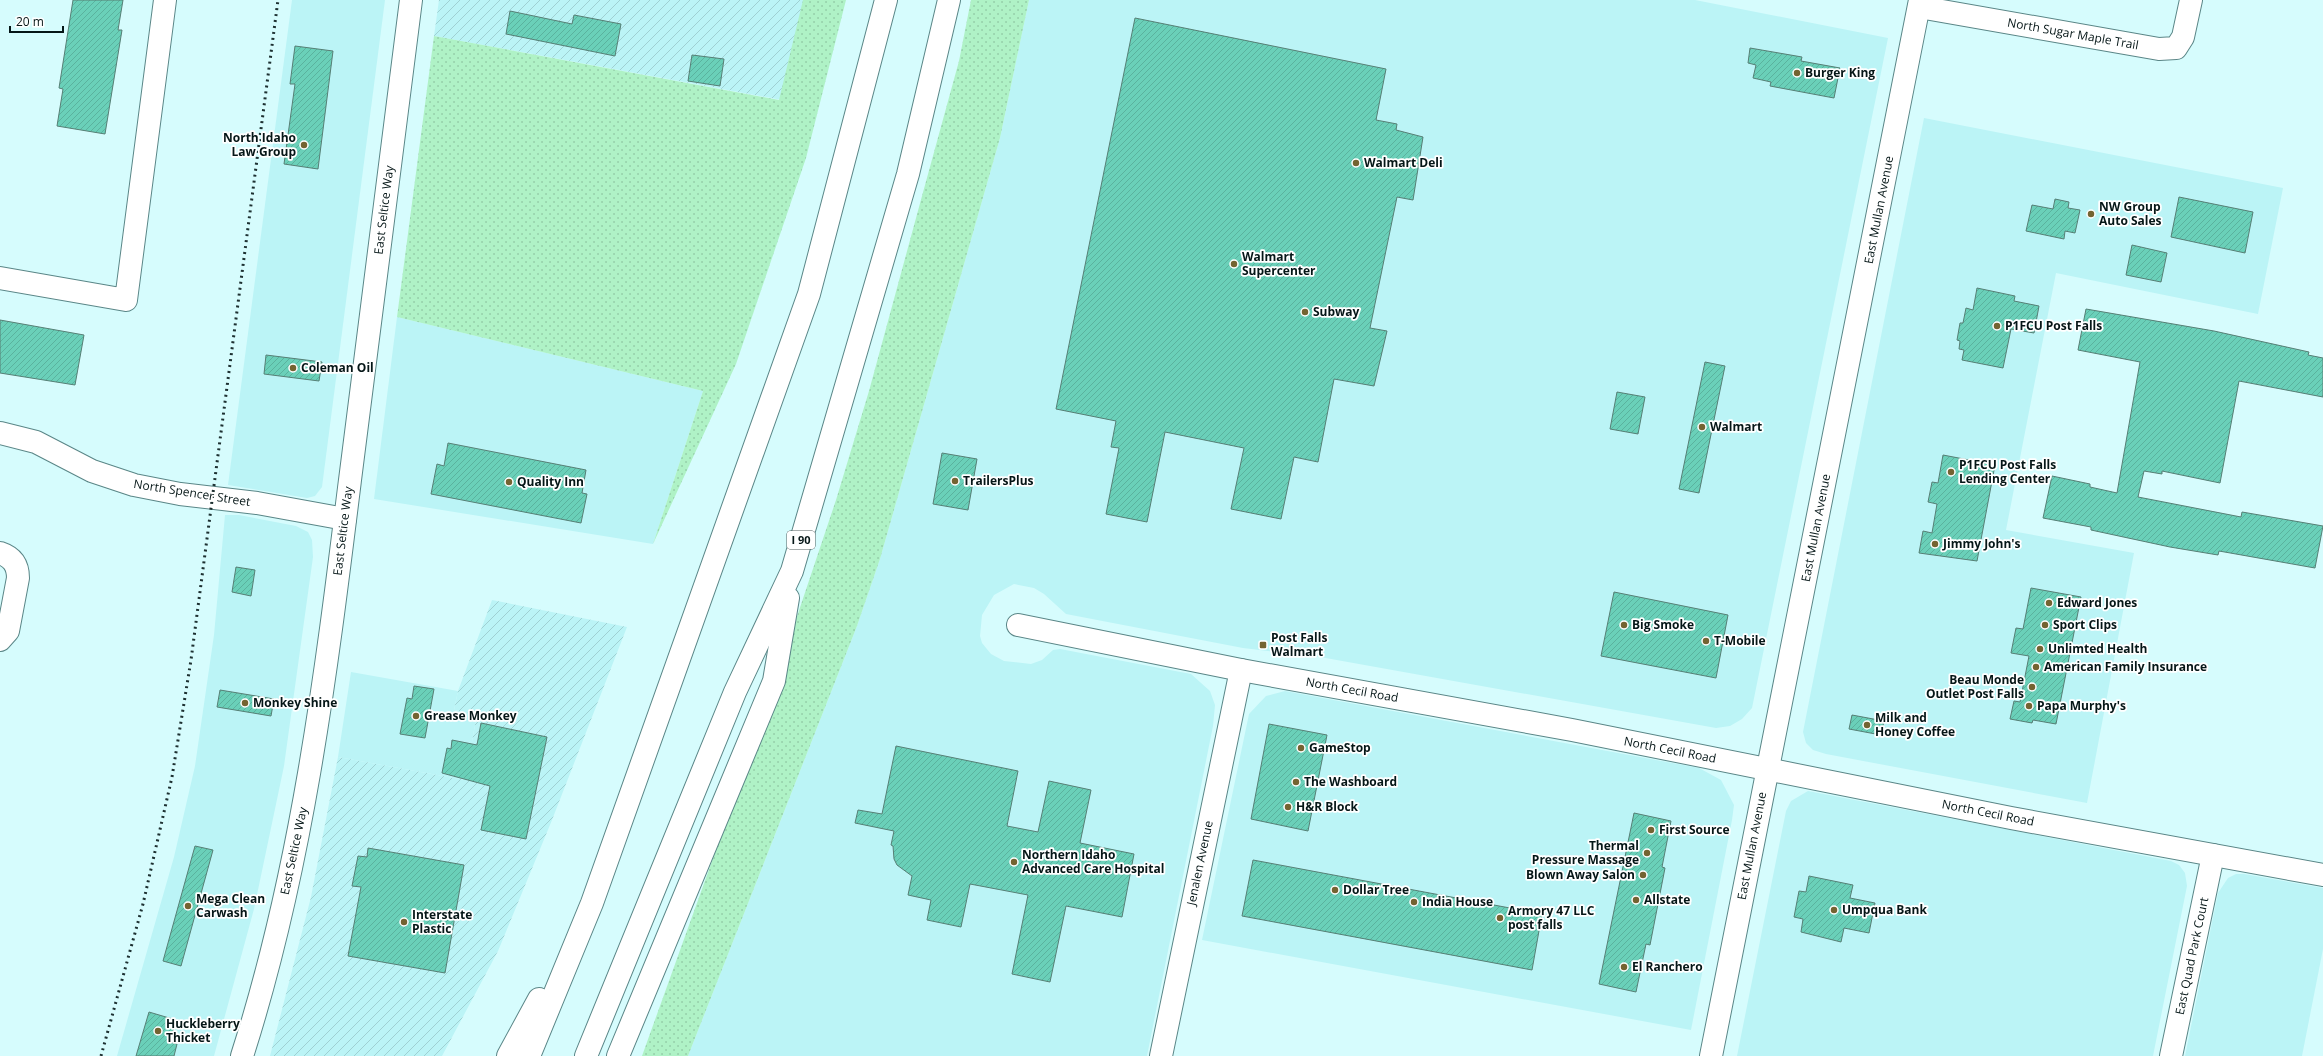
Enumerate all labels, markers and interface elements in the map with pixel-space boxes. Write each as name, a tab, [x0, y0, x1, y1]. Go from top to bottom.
scale bar	[10, 8, 63, 34]
text: 20 m	[16, 13, 44, 30]
street label: North Sugar Maple Trail	[2006, 14, 2140, 53]
place label: Burger King	[1805, 64, 1875, 81]
marker: Burger King	[1792, 68, 1802, 78]
place label: North Idaho Law Group	[223, 129, 296, 160]
marker: North Idaho Law Group	[299, 140, 309, 150]
place label: Walmart Deli	[1364, 154, 1443, 171]
street label: East Mullan Avenue	[1860, 154, 1897, 265]
marker: Walmart Deli	[1351, 158, 1361, 168]
street label: East Seltice Way	[370, 164, 398, 255]
place label: NW Group Auto Sales	[2099, 198, 2162, 229]
marker: NW Group Auto Sales	[2086, 209, 2096, 219]
place label: Walmart Supercenter	[1242, 248, 1316, 279]
marker: Walmart Supercenter	[1229, 259, 1239, 269]
place label: Subway	[1313, 303, 1360, 320]
marker: Subway	[1300, 307, 1310, 317]
place label: P1FCU Post Falls	[2005, 317, 2102, 334]
marker: P1FCU Post Falls	[1992, 321, 2002, 331]
place label: Coleman Oil	[301, 359, 374, 376]
marker: Coleman Oil	[288, 363, 298, 373]
place label: Walmart	[1710, 418, 1762, 435]
marker: Walmart	[1697, 422, 1707, 432]
place label: P1FCU Post Falls Lending Center	[1959, 456, 2056, 487]
marker: P1FCU Post Falls Lending Center	[1946, 467, 1956, 477]
place label: TrailersPlus	[963, 472, 1034, 489]
street label: East Mullan Avenue	[1797, 472, 1834, 583]
place label: Quality Inn	[517, 473, 584, 490]
street label: North Spencer Street	[132, 475, 252, 510]
marker: TrailersPlus	[950, 476, 960, 486]
marker: Quality Inn	[504, 477, 514, 487]
street label: East Seltice Way	[329, 485, 357, 576]
road number: I 90	[787, 531, 815, 549]
place label: Jimmy John's	[1942, 535, 2021, 552]
marker: Jimmy John's	[1930, 539, 1940, 549]
place label: Edward Jones	[2057, 594, 2137, 611]
marker: Edward Jones	[2044, 598, 2054, 608]
place label: Big Smoke	[1632, 616, 1694, 633]
place label: Sport Clips	[2053, 616, 2117, 633]
marker: Big Smoke	[1619, 620, 1629, 630]
marker: Sport Clips	[2040, 620, 2050, 630]
place label: Post Falls Walmart	[1271, 629, 1327, 660]
place label: T-Mobile	[1714, 632, 1766, 649]
marker: T-Mobile	[1701, 636, 1711, 646]
marker: Post Falls Walmart	[1258, 640, 1268, 650]
place label: Unlimted Health	[2048, 640, 2147, 657]
marker: Unlimted Health	[2035, 644, 2045, 654]
place label: American Family Insurance	[2044, 658, 2207, 675]
marker: American Family Insurance	[2031, 662, 2041, 672]
place label: Beau Monde Outlet Post Falls	[1926, 671, 2024, 702]
street label: North Cecil Road	[1304, 673, 1400, 706]
marker: Beau Monde Outlet Post Falls	[2027, 682, 2037, 692]
place label: Monkey Shine	[253, 694, 337, 711]
place label: Papa Murphy's	[2037, 697, 2126, 714]
marker: Monkey Shine	[240, 698, 250, 708]
marker: Papa Murphy's	[2024, 701, 2034, 711]
place label: Grease Monkey	[424, 707, 517, 724]
place label: Milk and Honey Coffee	[1875, 709, 1955, 740]
marker: Grease Monkey	[411, 711, 421, 721]
marker: Milk and Honey Coffee	[1862, 720, 1872, 730]
street label: North Cecil Road	[1622, 732, 1718, 767]
place label: GameStop	[1309, 739, 1371, 756]
marker: GameStop	[1296, 743, 1306, 753]
place label: The Washboard	[1304, 773, 1397, 790]
marker: The Washboard	[1291, 777, 1301, 787]
street label: East Mullan Avenue	[1733, 790, 1770, 901]
street label: North Cecil Road	[1940, 795, 2036, 830]
place label: H&R Block	[1296, 798, 1359, 815]
marker: H&R Block	[1283, 802, 1293, 812]
street label: East Seltice Way	[276, 804, 311, 896]
street label: Jenalen Avenue	[1182, 819, 1217, 908]
place label: First Source	[1659, 821, 1730, 838]
marker: First Source	[1646, 825, 1656, 835]
place label: Thermal Pressure Massage	[1532, 837, 1639, 868]
place label: Northern Idaho Advanced Care Hospital	[1022, 846, 1164, 877]
marker: Thermal Pressure Massage	[1642, 848, 1652, 858]
marker: Northern Idaho Advanced Care Hospital	[1009, 857, 1019, 867]
place label: Blown Away Salon	[1526, 866, 1635, 883]
marker: Blown Away Salon	[1638, 870, 1648, 880]
place label: Dollar Tree	[1343, 881, 1409, 898]
marker: Dollar Tree	[1330, 885, 1340, 895]
place label: Mega Clean Carwash	[196, 890, 265, 921]
place label: Allstate	[1644, 891, 1690, 908]
place label: India House	[1422, 893, 1493, 910]
marker: Allstate	[1631, 895, 1641, 905]
street label: East Quad Park Court	[2171, 896, 2212, 1016]
marker: India House	[1409, 897, 1419, 907]
marker: Mega Clean Carwash	[183, 901, 193, 911]
place label: Umpqua Bank	[1842, 901, 1927, 918]
place label: Armory 47 LLC post falls	[1508, 902, 1595, 933]
marker: Umpqua Bank	[1829, 905, 1839, 915]
place label: Interstate Plastic	[412, 906, 472, 937]
marker: Armory 47 LLC post falls	[1495, 913, 1505, 923]
marker: Interstate Plastic	[399, 917, 409, 927]
place label: El Ranchero	[1632, 958, 1703, 975]
marker: El Ranchero	[1619, 962, 1629, 972]
place label: Huckleberry Thicket	[166, 1015, 240, 1046]
marker: Huckleberry Thicket	[153, 1026, 163, 1036]

